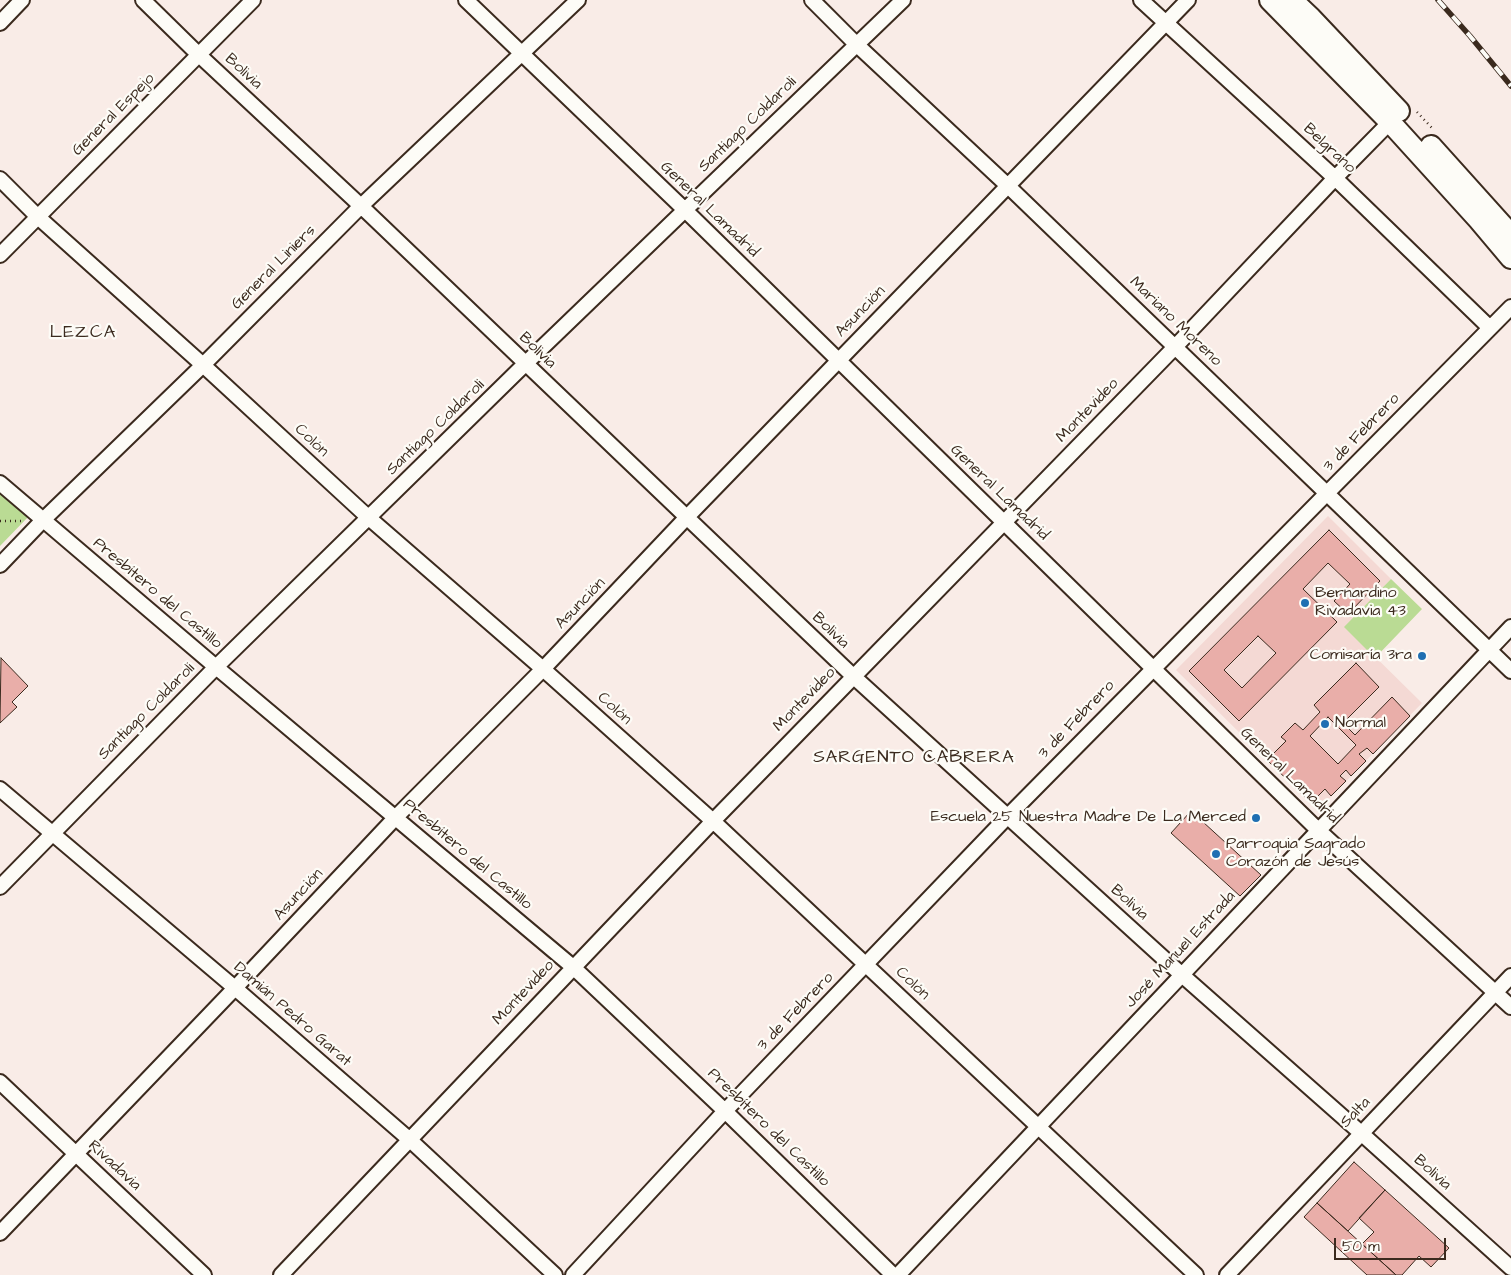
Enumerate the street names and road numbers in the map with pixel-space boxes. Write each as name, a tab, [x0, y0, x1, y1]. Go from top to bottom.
street label: Bolivia	[220, 50, 266, 94]
street label: General Espejo	[69, 70, 159, 160]
street label: Santiago Coldaroli	[695, 73, 801, 177]
street label: Belgrano	[1299, 120, 1359, 178]
street label: General Lamadrid	[656, 158, 762, 262]
street label: General Liniers	[228, 222, 320, 314]
street label: Mariano Moreno	[1125, 273, 1225, 371]
street label: Asunción	[832, 282, 890, 342]
street label: Bolivia	[514, 329, 560, 373]
street label: Montevideo	[1053, 375, 1123, 447]
street label: Santiago Coldaroli	[383, 376, 489, 480]
street label: 3 de Febrero	[1320, 390, 1404, 476]
street label: Colón	[290, 420, 332, 462]
street label: General Lamadrid	[946, 441, 1052, 545]
street label: Presbítero del Castillo	[89, 534, 225, 654]
street label: Asunción	[552, 574, 610, 634]
street label: Bolivia	[807, 609, 853, 653]
street label: Santiago Coldaroli	[95, 660, 199, 764]
street label: Montevideo	[770, 664, 840, 736]
street label: 3 de Febrero	[1035, 677, 1119, 763]
street label: Colón	[593, 689, 635, 729]
street label: General Lamadrid	[1236, 724, 1342, 828]
street label: Presbítero del Castillo	[399, 795, 535, 915]
street label: Asunción	[270, 865, 328, 925]
street label: Bolivia	[1106, 881, 1152, 925]
street label: José Manuel Estrada	[1122, 888, 1240, 1012]
street label: Montevideo	[489, 956, 559, 1030]
street label: Damián Pedro Garat	[229, 959, 355, 1071]
street label: Colón	[891, 963, 933, 1005]
street label: 3 de Febrero	[754, 969, 838, 1055]
street label: Presbítero del Castillo	[703, 1065, 833, 1191]
street label: Salta	[1337, 1094, 1375, 1132]
street label: Rivadavia	[84, 1137, 144, 1195]
street label: Bolivia	[1409, 1151, 1455, 1195]

